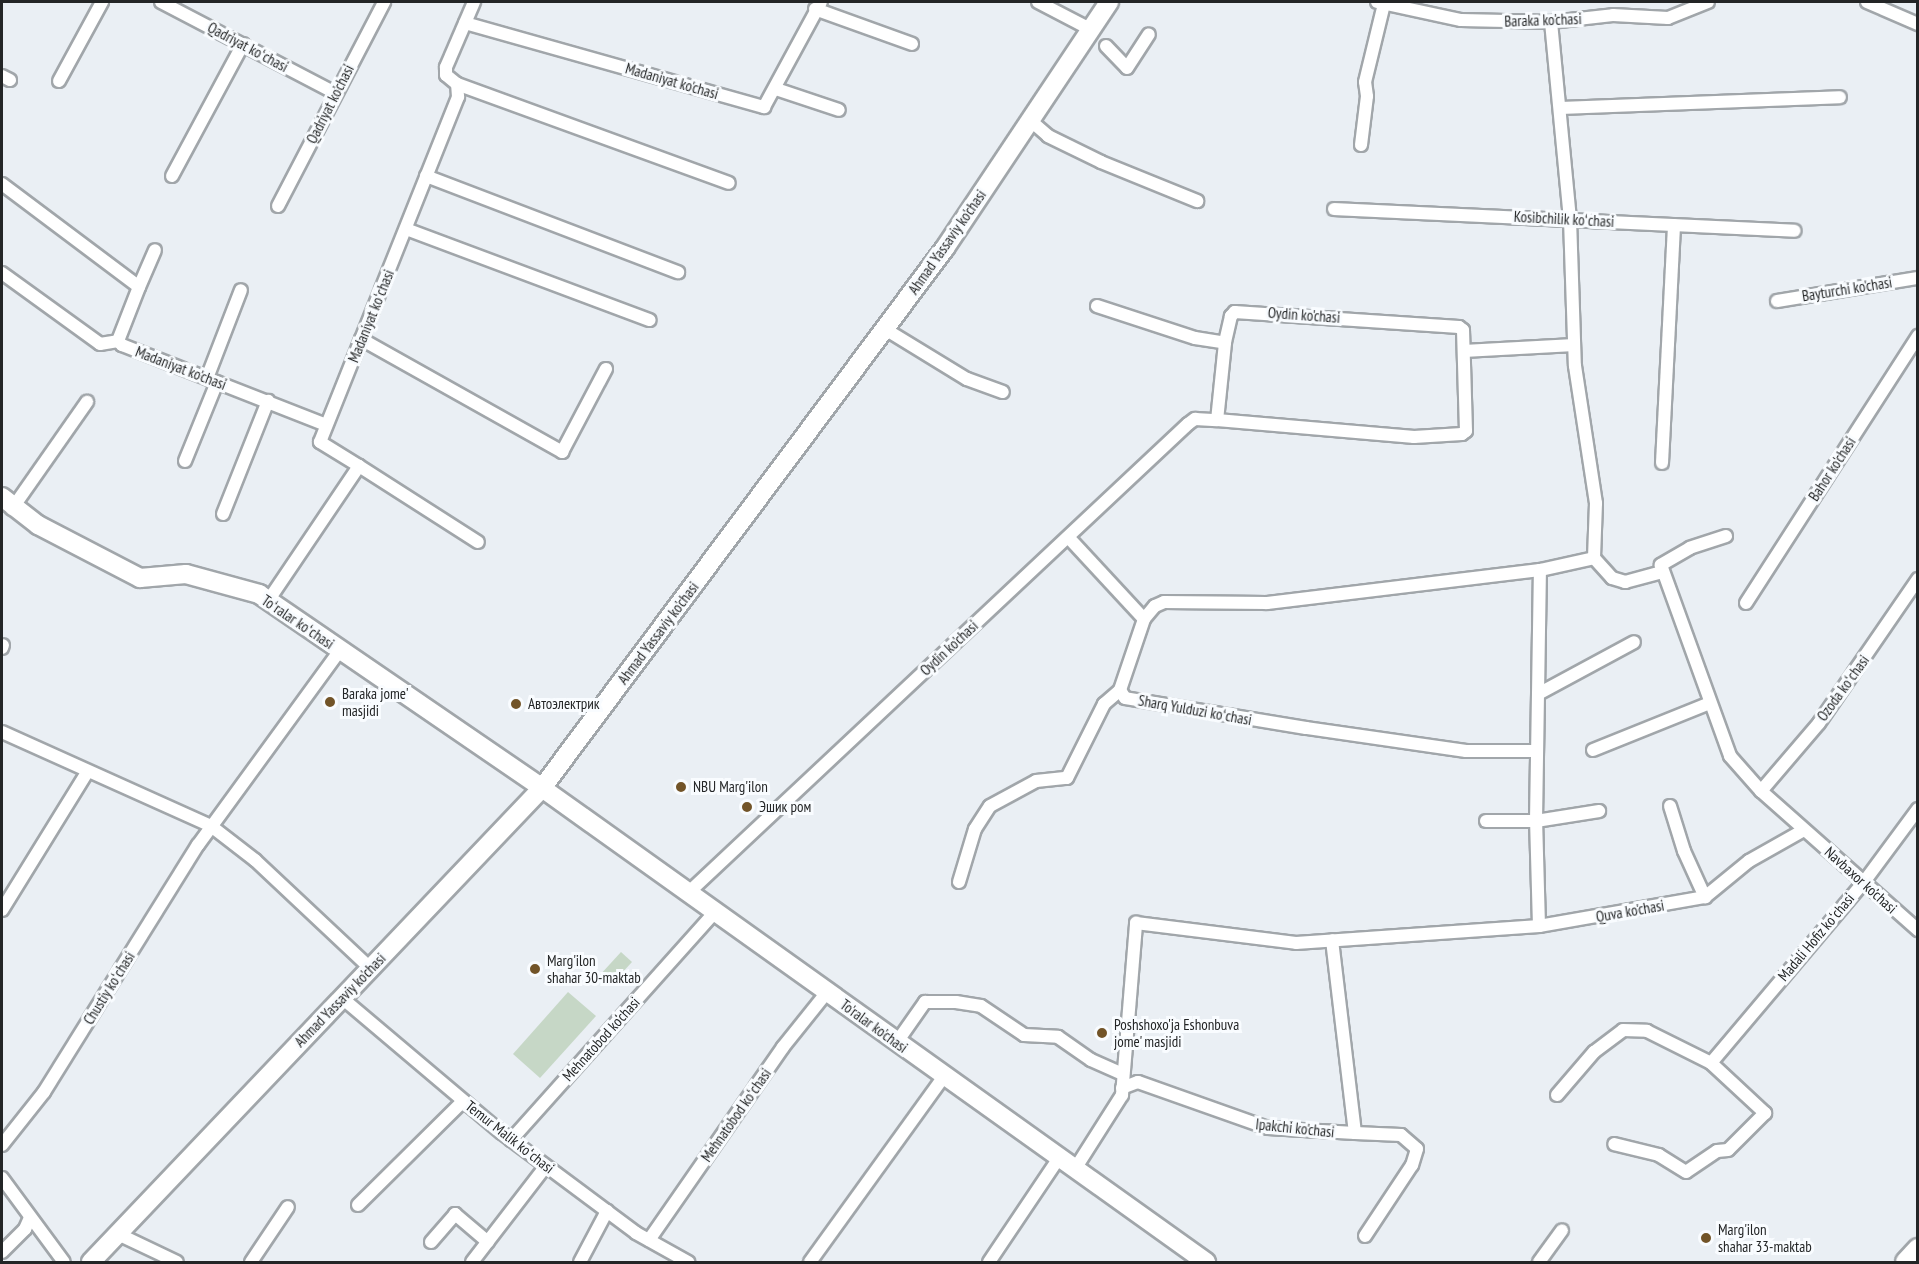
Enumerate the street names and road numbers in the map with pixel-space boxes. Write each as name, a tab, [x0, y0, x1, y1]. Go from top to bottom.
street label: Baraka ko'chasi	[1504, 10, 1582, 30]
street label: Qadriyat koʻchasi	[205, 18, 291, 76]
street label: Madaniyat ko'chasi	[623, 59, 721, 103]
street label: Qadriyat ko'chasi	[302, 61, 358, 147]
street label: Ahmad Yassaviy ko'chasi	[904, 186, 990, 298]
street label: Kosibchilik koʻchasi	[1513, 207, 1615, 231]
street label: Madaniyat koʻchasi	[344, 267, 398, 365]
street label: Bayturchi ko'chasi	[1801, 273, 1893, 305]
street label: Oydin ko'chasi	[1267, 303, 1341, 327]
street label: Madaniyat ko'chasi	[133, 342, 229, 394]
street label: Bahor ko'chasi	[1805, 434, 1859, 504]
street label: Ahmad Yassaviy ko'chasi	[613, 578, 703, 688]
street label: Toʻralar koʻchasi	[258, 591, 338, 653]
street label: Oydin ko'chasi	[916, 617, 982, 679]
street label: Ozoda koʻchasi	[1813, 652, 1873, 724]
street label: Sharq Yulduzi koʻchasi	[1137, 691, 1253, 729]
street label: Navbaxor ko’chasi	[1821, 843, 1901, 917]
street label: Madali Hofiz koʻchasi	[1774, 889, 1858, 985]
street label: Quva ko'chasi	[1594, 896, 1666, 926]
street label: Chustiy koʻchasi	[79, 948, 139, 1028]
street label: Ahmad Yassaviy ko'chasi	[290, 949, 390, 1051]
street label: Mehnatobod ko‘chasi	[559, 993, 643, 1085]
street label: To'ralar ko'chasi	[837, 996, 911, 1056]
street label: Mehnatobod koʻchasi	[697, 1065, 775, 1165]
street label: Temur Malik koʻchasi	[462, 1097, 558, 1177]
street label: Ipakchi ko'chasi	[1255, 1115, 1335, 1141]

